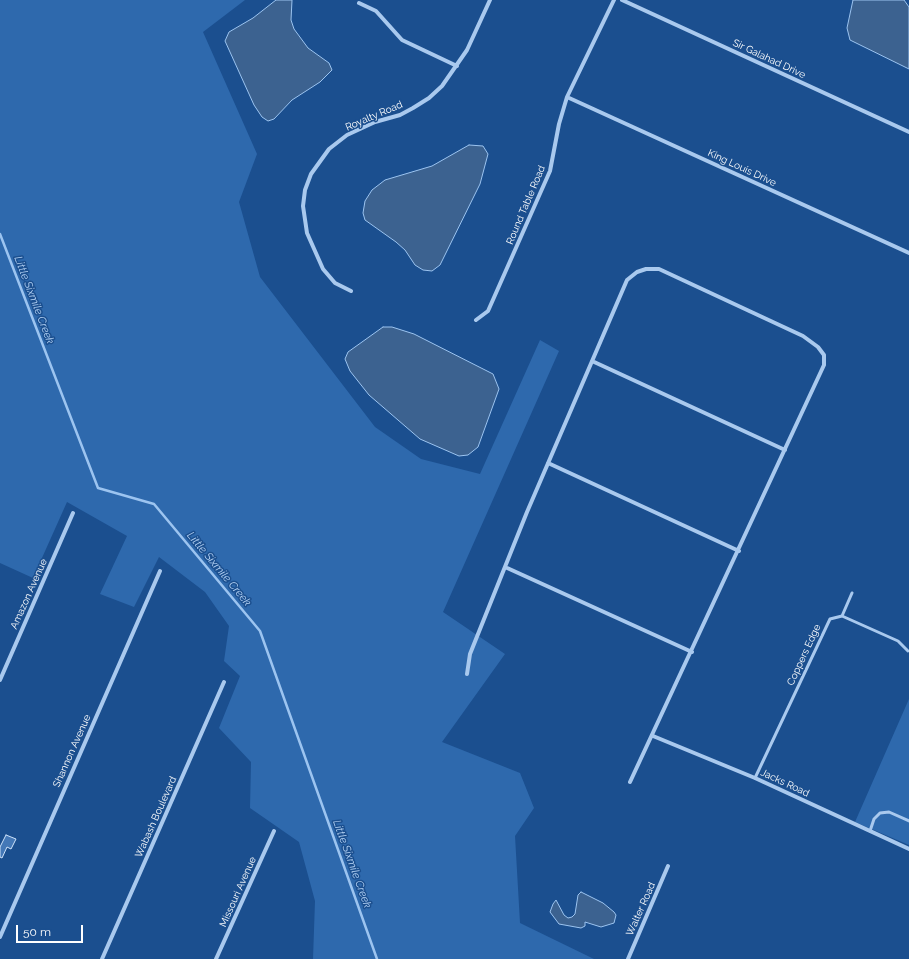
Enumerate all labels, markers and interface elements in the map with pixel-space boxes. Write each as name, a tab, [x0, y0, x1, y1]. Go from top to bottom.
street label: Sir Galahad Drive	[731, 37, 807, 81]
street label: Royalty Road	[344, 99, 404, 133]
street label: King Louis Drive	[706, 147, 778, 189]
street label: Round Table Road	[504, 164, 548, 246]
water label: Little Sixmile Creek	[11, 254, 57, 346]
water label: Little Sixmile Creek	[184, 529, 254, 609]
street label: Amazon Avenue	[8, 557, 50, 631]
street label: Coppers Edge	[785, 623, 823, 687]
street label: Shannon Avenue	[51, 713, 93, 789]
street label: Jacks Road	[759, 767, 811, 799]
street label: Wabash Boulevard	[133, 775, 179, 859]
water label: Little Sixmile Creek	[330, 818, 374, 910]
street label: Missouri Avenue	[217, 855, 259, 929]
street label: Walter Road	[624, 880, 658, 938]
scale bar	[18, 917, 85, 943]
text: 50 m	[23, 925, 51, 939]

